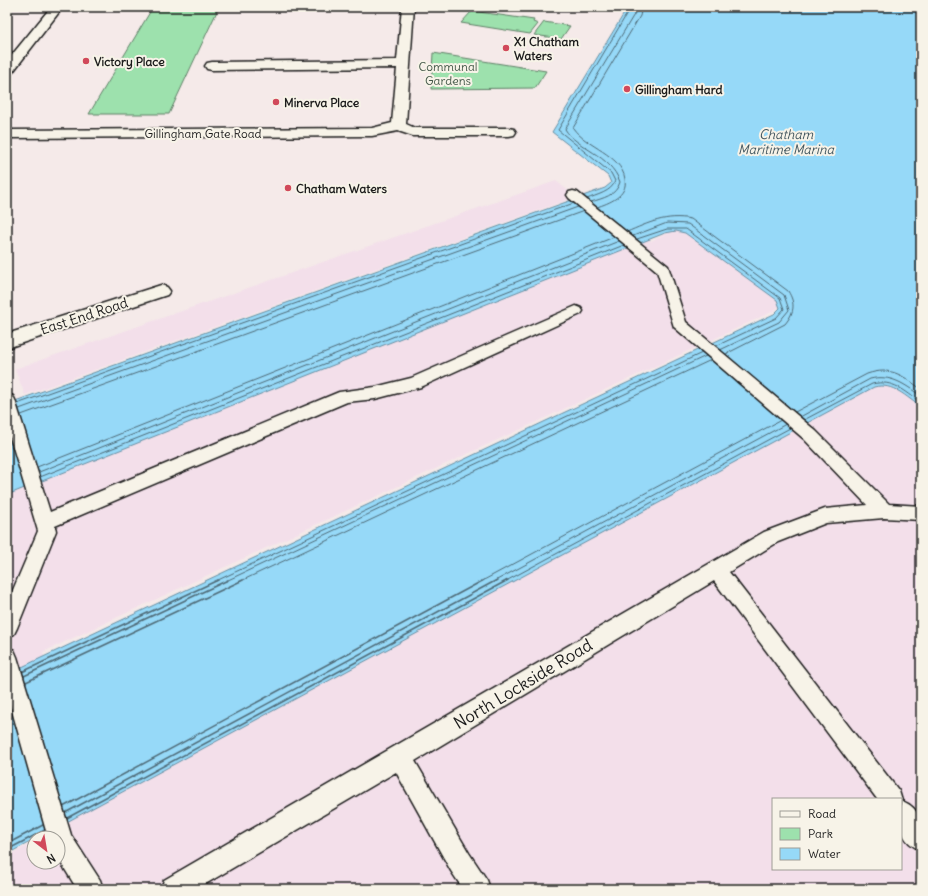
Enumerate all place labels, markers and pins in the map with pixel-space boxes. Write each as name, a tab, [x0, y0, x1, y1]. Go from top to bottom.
place label: X1 Chatham Waters	[514, 34, 579, 63]
marker: X1 Chatham Waters	[501, 43, 511, 53]
place label: Victory Place	[94, 54, 165, 70]
marker: Victory Place	[81, 56, 91, 66]
place label: Gillingham Hard	[635, 82, 723, 98]
marker: Gillingham Hard	[622, 84, 632, 94]
place label: Minerva Place	[284, 95, 360, 110]
marker: Minerva Place	[271, 97, 281, 107]
place label: Chatham Waters	[296, 181, 388, 196]
marker: Chatham Waters	[283, 183, 293, 193]

